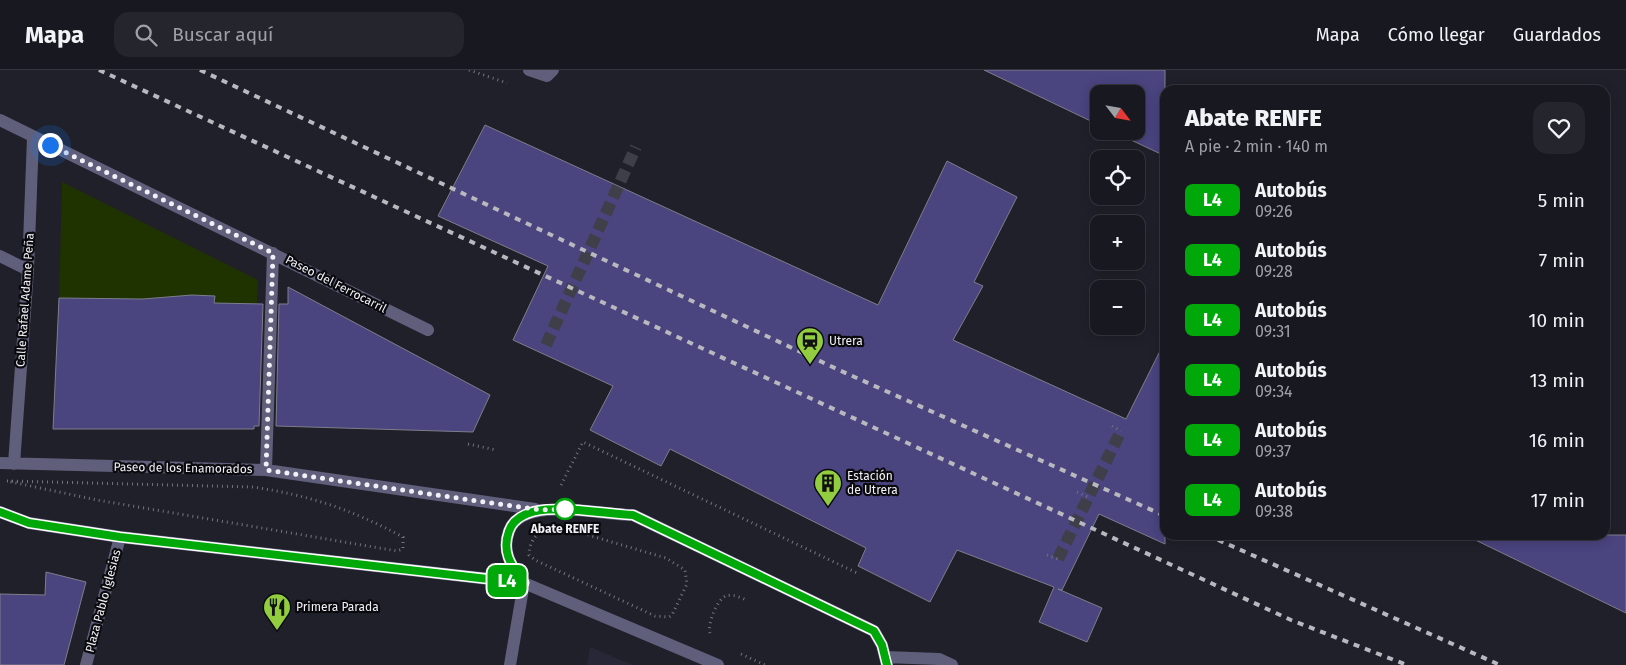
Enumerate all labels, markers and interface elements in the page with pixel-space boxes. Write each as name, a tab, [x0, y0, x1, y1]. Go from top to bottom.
search box	[114, 12, 464, 57]
text: Mapa	[25, 21, 84, 49]
icon: search	[132, 21, 160, 49]
text: Buscar aquí	[172, 23, 273, 46]
text: Mapa	[1316, 24, 1360, 46]
text: Cómo llegar	[1388, 24, 1485, 46]
text: Guardados	[1513, 24, 1601, 46]
north arrow	[1090, 85, 1145, 140]
map controls	[1090, 85, 1145, 335]
button: heart	[1533, 102, 1585, 154]
text: Abate RENFE	[1185, 104, 1322, 132]
your location	[38, 133, 63, 158]
text: A pie · 2 min · 140 m	[1185, 137, 1328, 156]
button: locate	[1090, 150, 1145, 205]
text: Autobús	[1255, 179, 1327, 202]
text: L4	[1203, 189, 1222, 211]
text: 5 min	[1538, 189, 1585, 212]
text: 09:26	[1255, 202, 1292, 221]
button: +	[1090, 215, 1145, 270]
street label: Calle Rafael Adame Peña	[13, 233, 37, 367]
text: Autobús	[1255, 239, 1327, 262]
text: L4	[1203, 249, 1222, 271]
text: 7 min	[1539, 249, 1585, 272]
street label: Paseo del Ferrocarril	[283, 252, 389, 316]
text: 09:28	[1255, 262, 1293, 281]
button: −	[1090, 280, 1145, 335]
text: Autobús	[1255, 299, 1327, 322]
text: L4	[1203, 309, 1222, 331]
text: 10 min	[1528, 309, 1585, 332]
text: 09:31	[1255, 322, 1291, 341]
station icon: Utrera	[795, 326, 825, 365]
place label: Utrera	[829, 334, 863, 348]
text: Autobús	[1255, 359, 1327, 382]
text: L4	[1203, 369, 1222, 391]
text: 13 min	[1529, 369, 1585, 392]
text: 09:34	[1255, 382, 1293, 401]
text: Autobús	[1255, 419, 1327, 442]
text: L4	[1203, 429, 1222, 451]
text: 16 min	[1529, 429, 1585, 452]
text: 09:37	[1255, 442, 1291, 461]
street label: Paseo de los Enamorados	[113, 460, 253, 476]
building icon: Estación de Utrera	[813, 468, 843, 507]
place label: Estación de Utrera	[847, 469, 898, 497]
text: Autobús	[1255, 479, 1327, 502]
text: L4	[1203, 489, 1222, 511]
text: 17 min	[1531, 489, 1585, 512]
marker: Abate RENFE	[554, 498, 576, 520]
text: 09:38	[1255, 502, 1293, 521]
place label: Abate RENFE	[530, 522, 599, 536]
street label: Plaza Pablo Iglesias	[83, 548, 124, 654]
line badge: L4	[484, 565, 530, 597]
text: L4	[498, 570, 516, 592]
restaurant icon: Primera Parada	[262, 592, 292, 631]
place label: Primera Parada	[296, 600, 379, 614]

